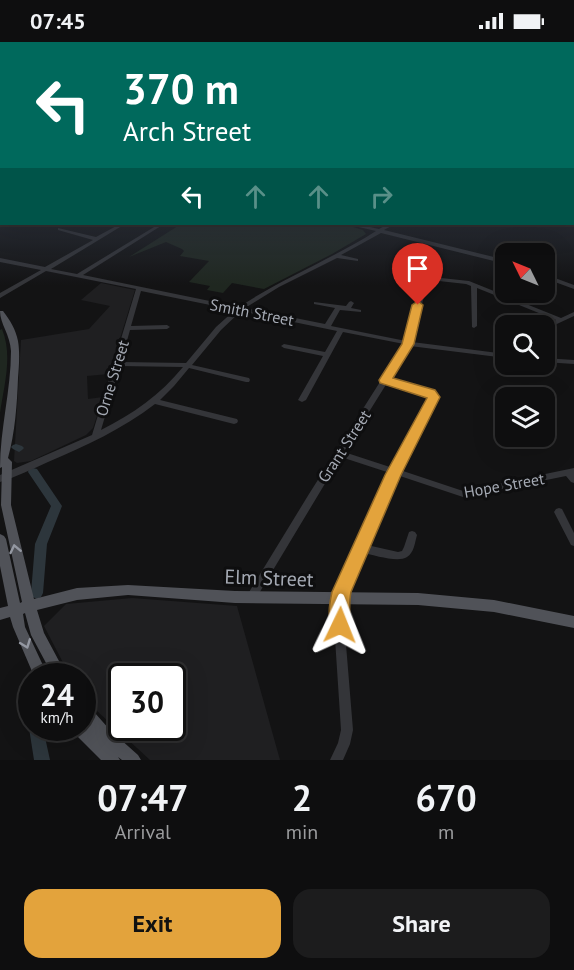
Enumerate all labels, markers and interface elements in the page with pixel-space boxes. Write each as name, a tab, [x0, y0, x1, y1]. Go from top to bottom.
text: 07:45	[30, 7, 86, 35]
text: 370 m	[123, 61, 239, 116]
icon: left	[24, 66, 102, 144]
text: Arch Street	[123, 114, 251, 148]
icon: left	[176, 180, 209, 213]
icon: ahead	[239, 180, 272, 213]
icon: ahead	[302, 180, 335, 213]
icon: right	[365, 180, 398, 213]
pin	[392, 243, 443, 305]
north arrow	[495, 243, 555, 303]
map controls	[495, 243, 555, 447]
icon: arrive	[401, 252, 434, 285]
street label: Smith Street	[208, 294, 296, 330]
button: search	[495, 315, 555, 375]
street label: Orne Street	[91, 337, 133, 418]
button: layers	[495, 387, 555, 447]
street label: Grant Street	[313, 405, 375, 486]
street label: Hope Street	[462, 468, 546, 502]
one-way arrow	[10, 544, 23, 554]
street label: Elm Street	[224, 563, 314, 593]
position arrow	[308, 593, 372, 657]
one-way arrow	[18, 638, 31, 649]
speed limit sign: 30	[108, 663, 186, 741]
text: 24	[40, 675, 74, 714]
text: km/h	[41, 708, 73, 727]
text: 07:47	[97, 774, 189, 821]
text: 2	[292, 774, 312, 821]
text: 670	[416, 774, 477, 821]
text: Arrival	[115, 819, 171, 845]
text: min	[286, 819, 318, 845]
text: m	[438, 819, 454, 845]
button: Exit	[24, 889, 281, 958]
button: Share	[293, 889, 550, 958]

